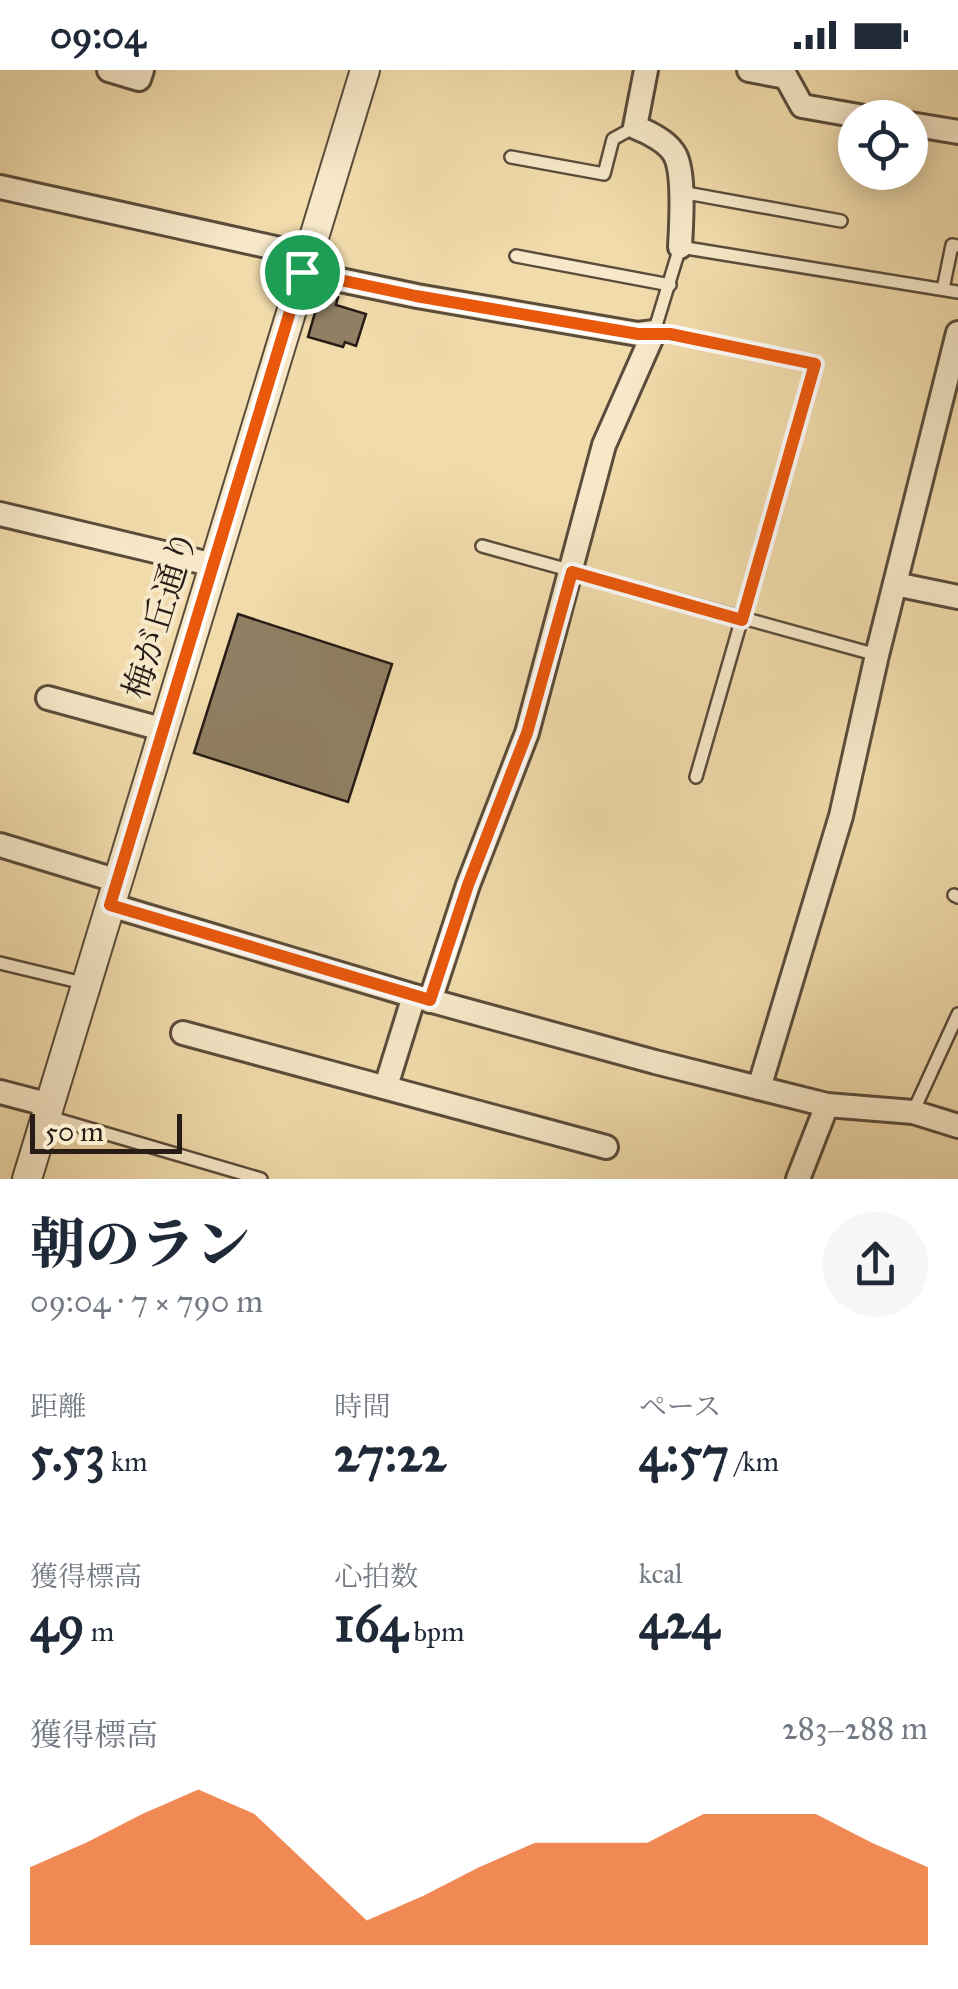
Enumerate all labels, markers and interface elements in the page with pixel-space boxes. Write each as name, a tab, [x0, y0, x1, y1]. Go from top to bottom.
text: 09:04	[50, 12, 145, 58]
map controls	[838, 100, 928, 190]
button: locate	[838, 100, 928, 190]
pin	[260, 230, 345, 315]
icon: arrive	[275, 245, 330, 300]
street label: 梅が丘通り	[114, 524, 207, 704]
scale bar	[30, 1109, 182, 1154]
text: 50 m	[45, 1114, 104, 1149]
text: 朝のラン	[30, 1211, 250, 1278]
button: share	[823, 1212, 928, 1317]
text: 09:04 · 7 × 790 m	[30, 1282, 263, 1321]
text: 距離	[30, 1389, 86, 1424]
text: 時間	[334, 1389, 390, 1424]
text: ペース	[639, 1389, 721, 1424]
text: 5.53	[30, 1424, 105, 1485]
text: 27:22	[334, 1424, 446, 1485]
text: 4:57	[639, 1424, 729, 1485]
text: km	[105, 1444, 147, 1479]
text: /km	[729, 1444, 779, 1479]
text: kcal	[639, 1556, 683, 1591]
text: 獲得標高	[30, 1559, 142, 1594]
text: 心拍数	[334, 1559, 418, 1594]
text: 424	[639, 1591, 719, 1652]
text: 49	[30, 1594, 85, 1655]
text: 164	[334, 1594, 407, 1655]
text: m	[85, 1614, 114, 1649]
text: bpm	[407, 1614, 465, 1649]
text: 283–288 m	[782, 1709, 928, 1748]
text: 獲得標高	[30, 1716, 158, 1755]

